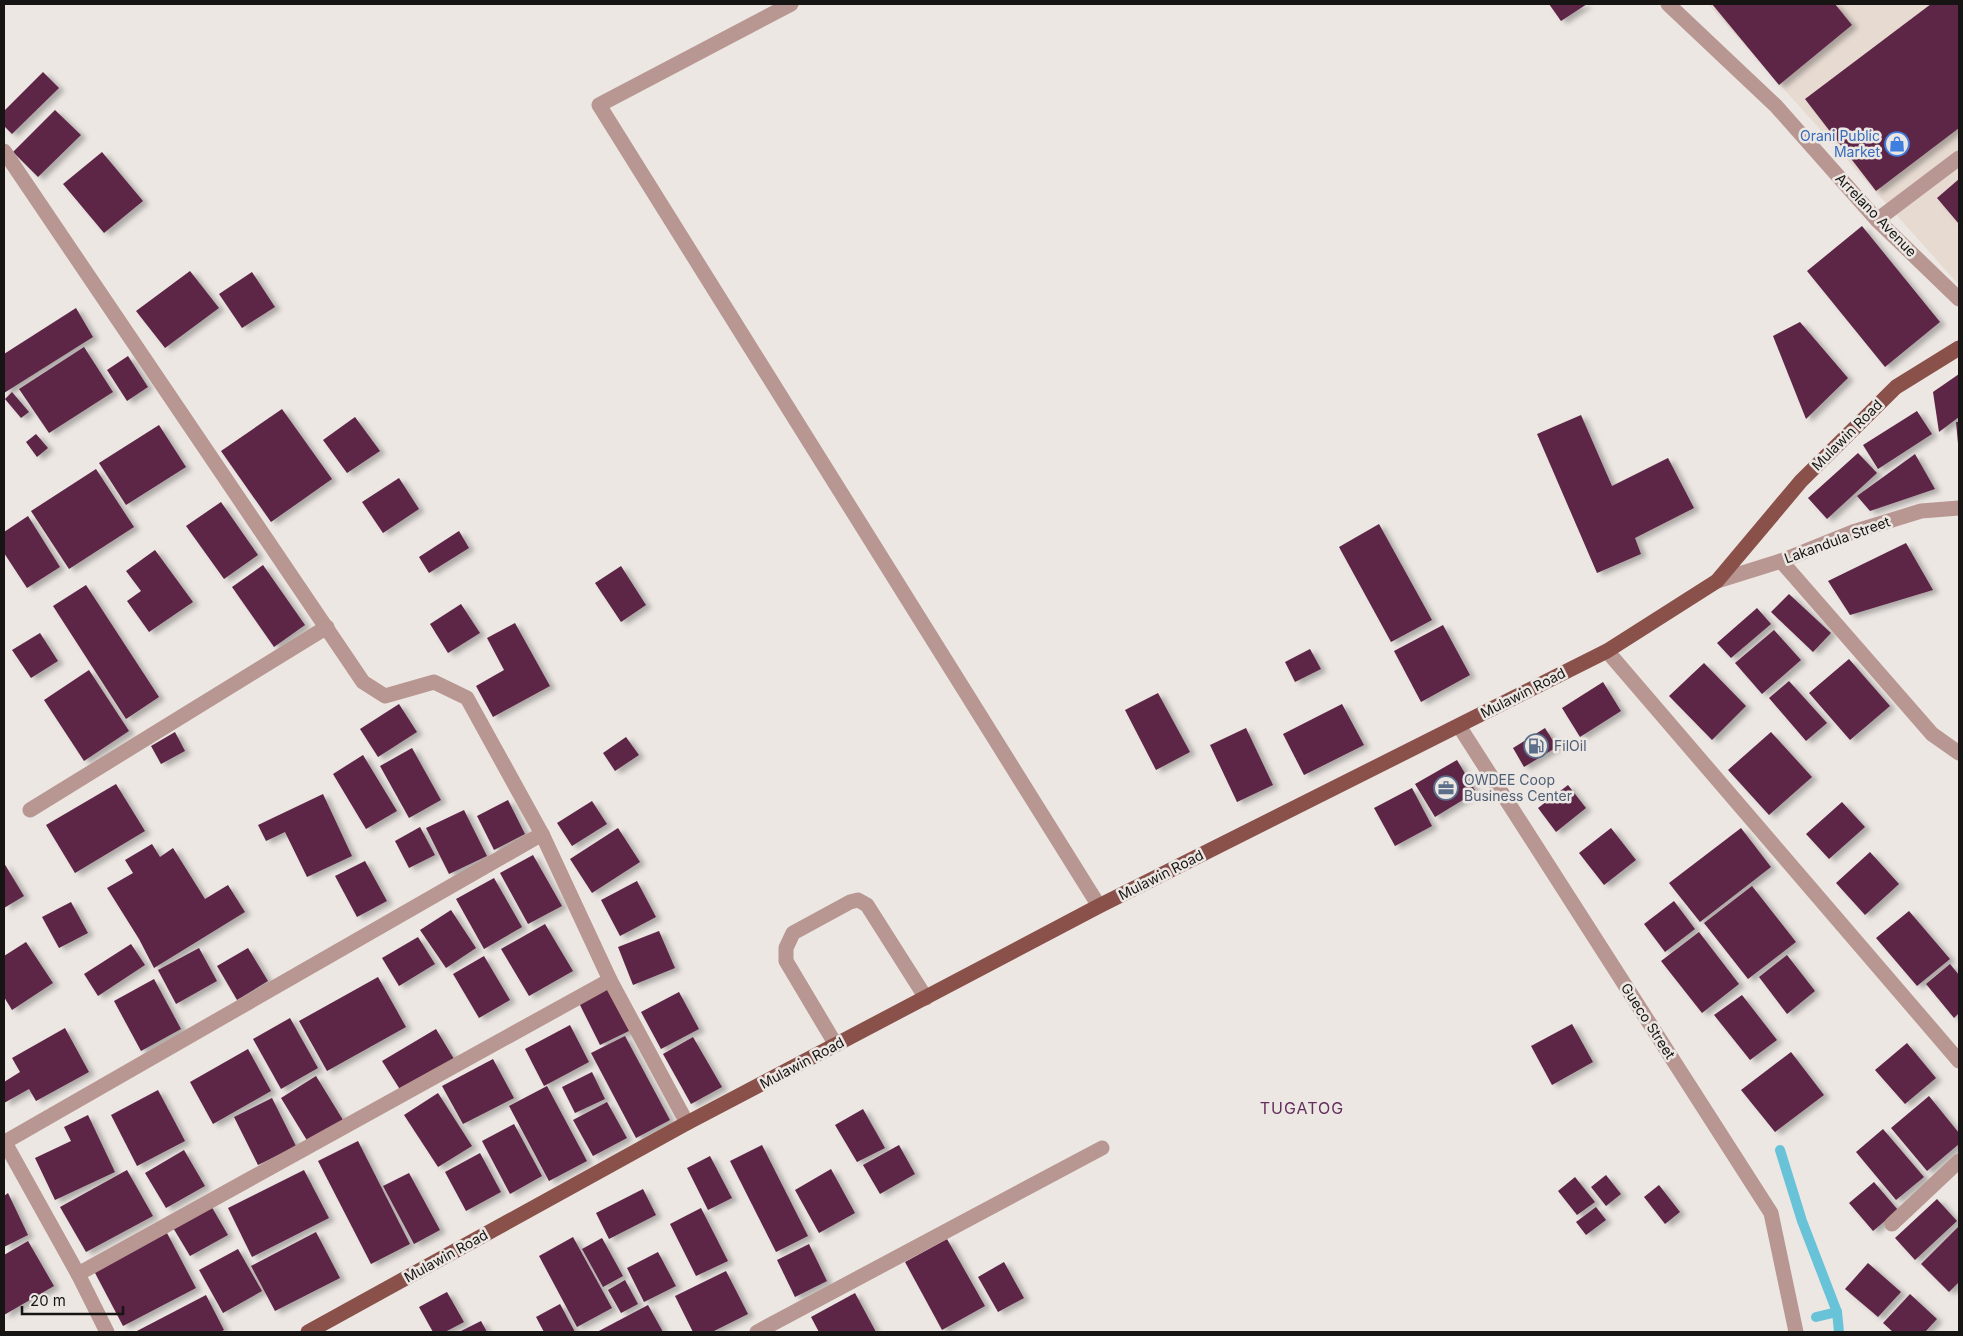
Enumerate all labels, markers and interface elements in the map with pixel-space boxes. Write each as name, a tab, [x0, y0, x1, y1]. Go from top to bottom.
place label: Orani Public Market	[1800, 127, 1880, 160]
shop icon: Orani Public Market	[1884, 131, 1910, 157]
street label: Arrelano Avenue	[1832, 169, 1920, 260]
street label: Mulawin Road	[1808, 396, 1886, 474]
street label: Lakandula Street	[1782, 512, 1892, 567]
street label: Mulawin Road	[1477, 664, 1568, 721]
fuel station icon: FilOil	[1523, 733, 1549, 759]
place label: FilOil	[1554, 737, 1587, 754]
place label: OWDEE Coop Business Center	[1464, 771, 1572, 804]
office icon: OWDEE Coop Business Center	[1433, 775, 1459, 801]
street label: Mulawin Road	[1115, 846, 1206, 903]
street label: Gueco Street	[1618, 980, 1679, 1062]
street label: Mulawin Road	[757, 1033, 847, 1092]
district label: TUGATOG	[1260, 1098, 1344, 1118]
street label: Mulawin Road	[401, 1226, 491, 1286]
scale bar	[22, 1284, 124, 1316]
text: 20 m	[30, 1291, 66, 1310]

